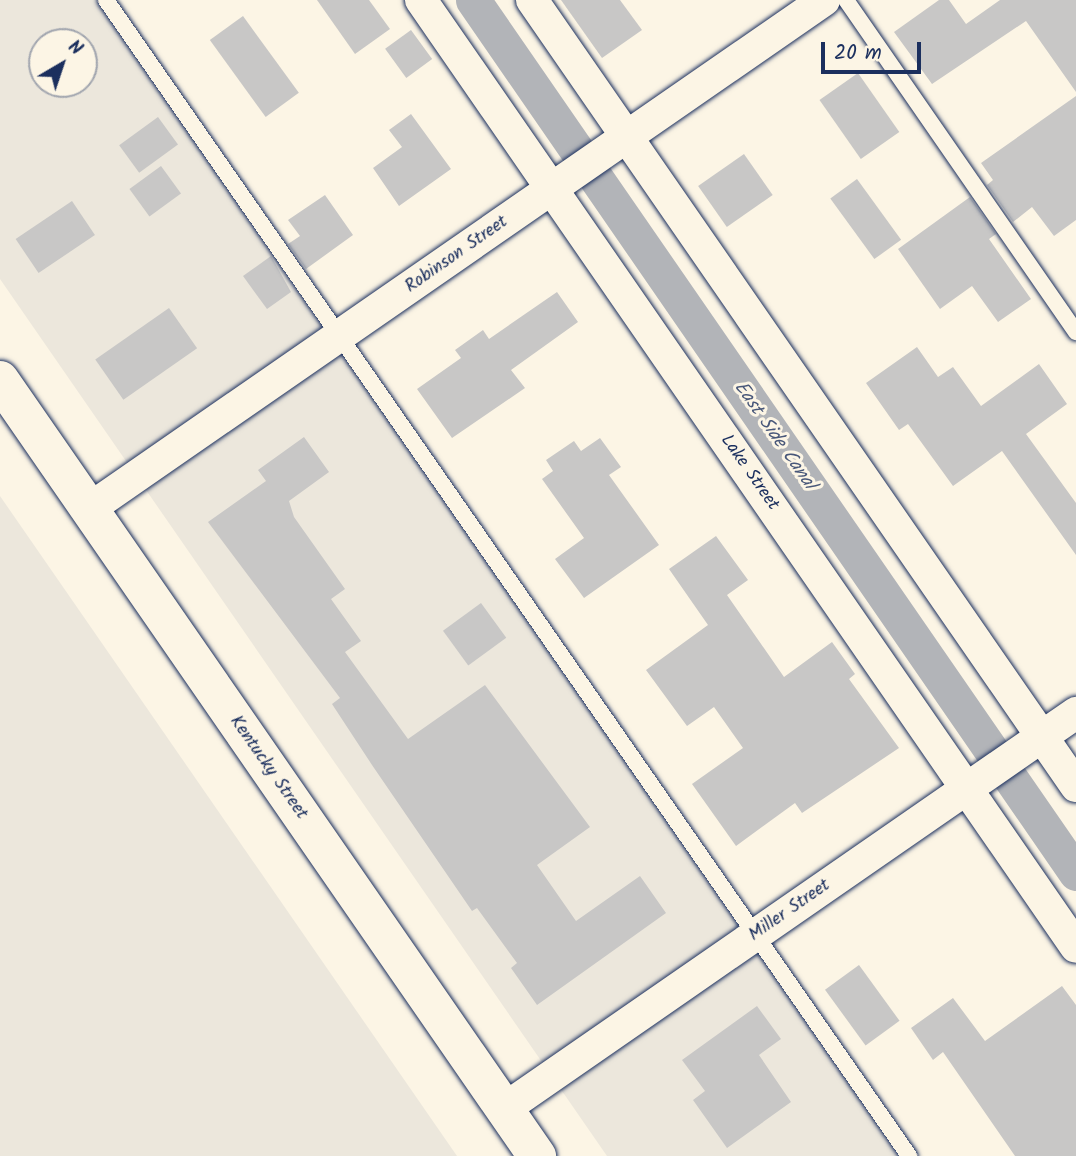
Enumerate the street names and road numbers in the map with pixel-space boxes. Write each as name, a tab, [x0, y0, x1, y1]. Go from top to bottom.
street label: Robinson Street	[402, 212, 512, 298]
street label: Lake Street	[715, 431, 783, 515]
street label: Kentucky Street	[224, 712, 312, 824]
street label: Miller Street	[745, 875, 835, 947]

